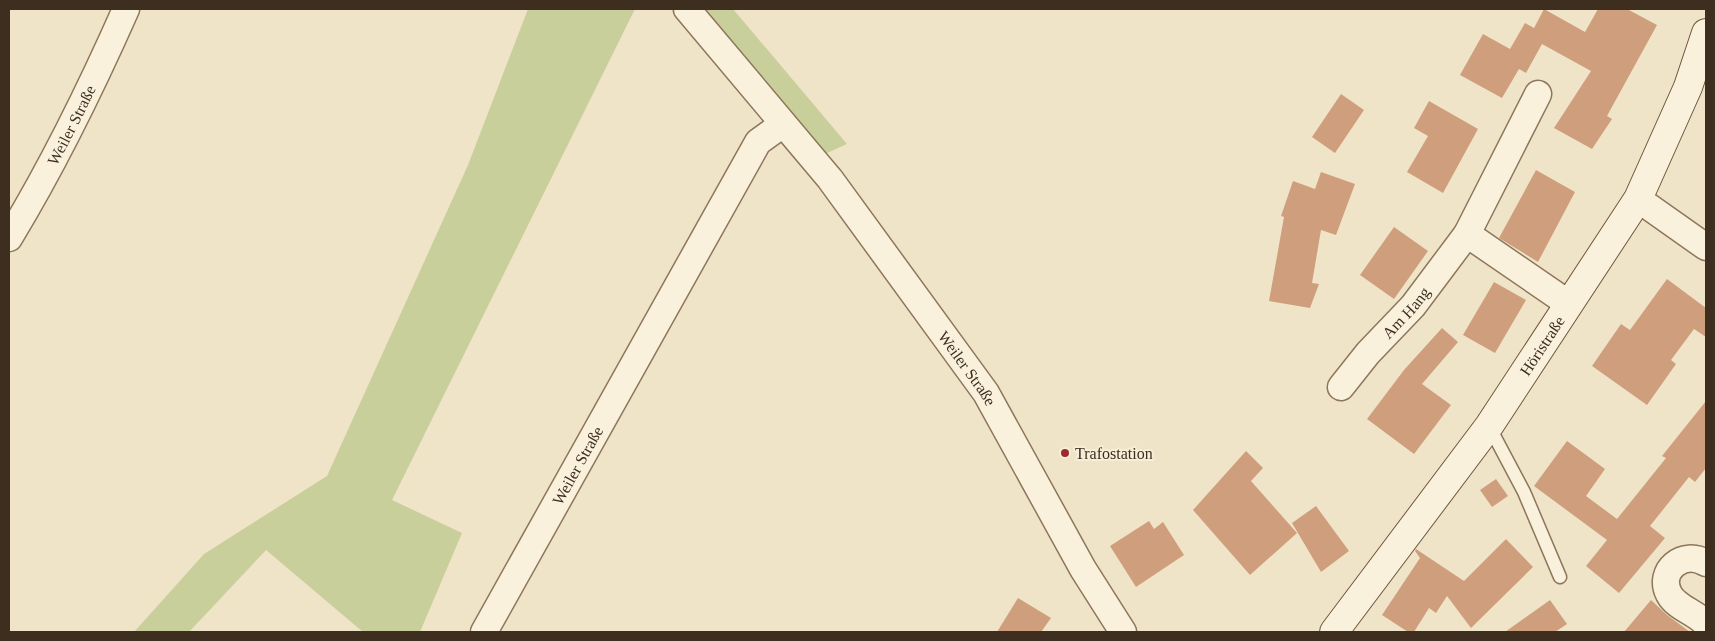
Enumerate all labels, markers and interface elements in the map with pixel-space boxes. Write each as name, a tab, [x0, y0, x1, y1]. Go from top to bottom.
street label: Weiler Straße	[44, 82, 98, 168]
street label: Am Hang	[1379, 283, 1434, 341]
street label: Höristraße	[1516, 313, 1567, 378]
street label: Weiler Straße	[935, 328, 1000, 408]
street label: Weiler Straße	[549, 423, 606, 507]
place label: Trafostation	[1075, 445, 1153, 462]
marker: Trafostation	[1059, 447, 1071, 459]

